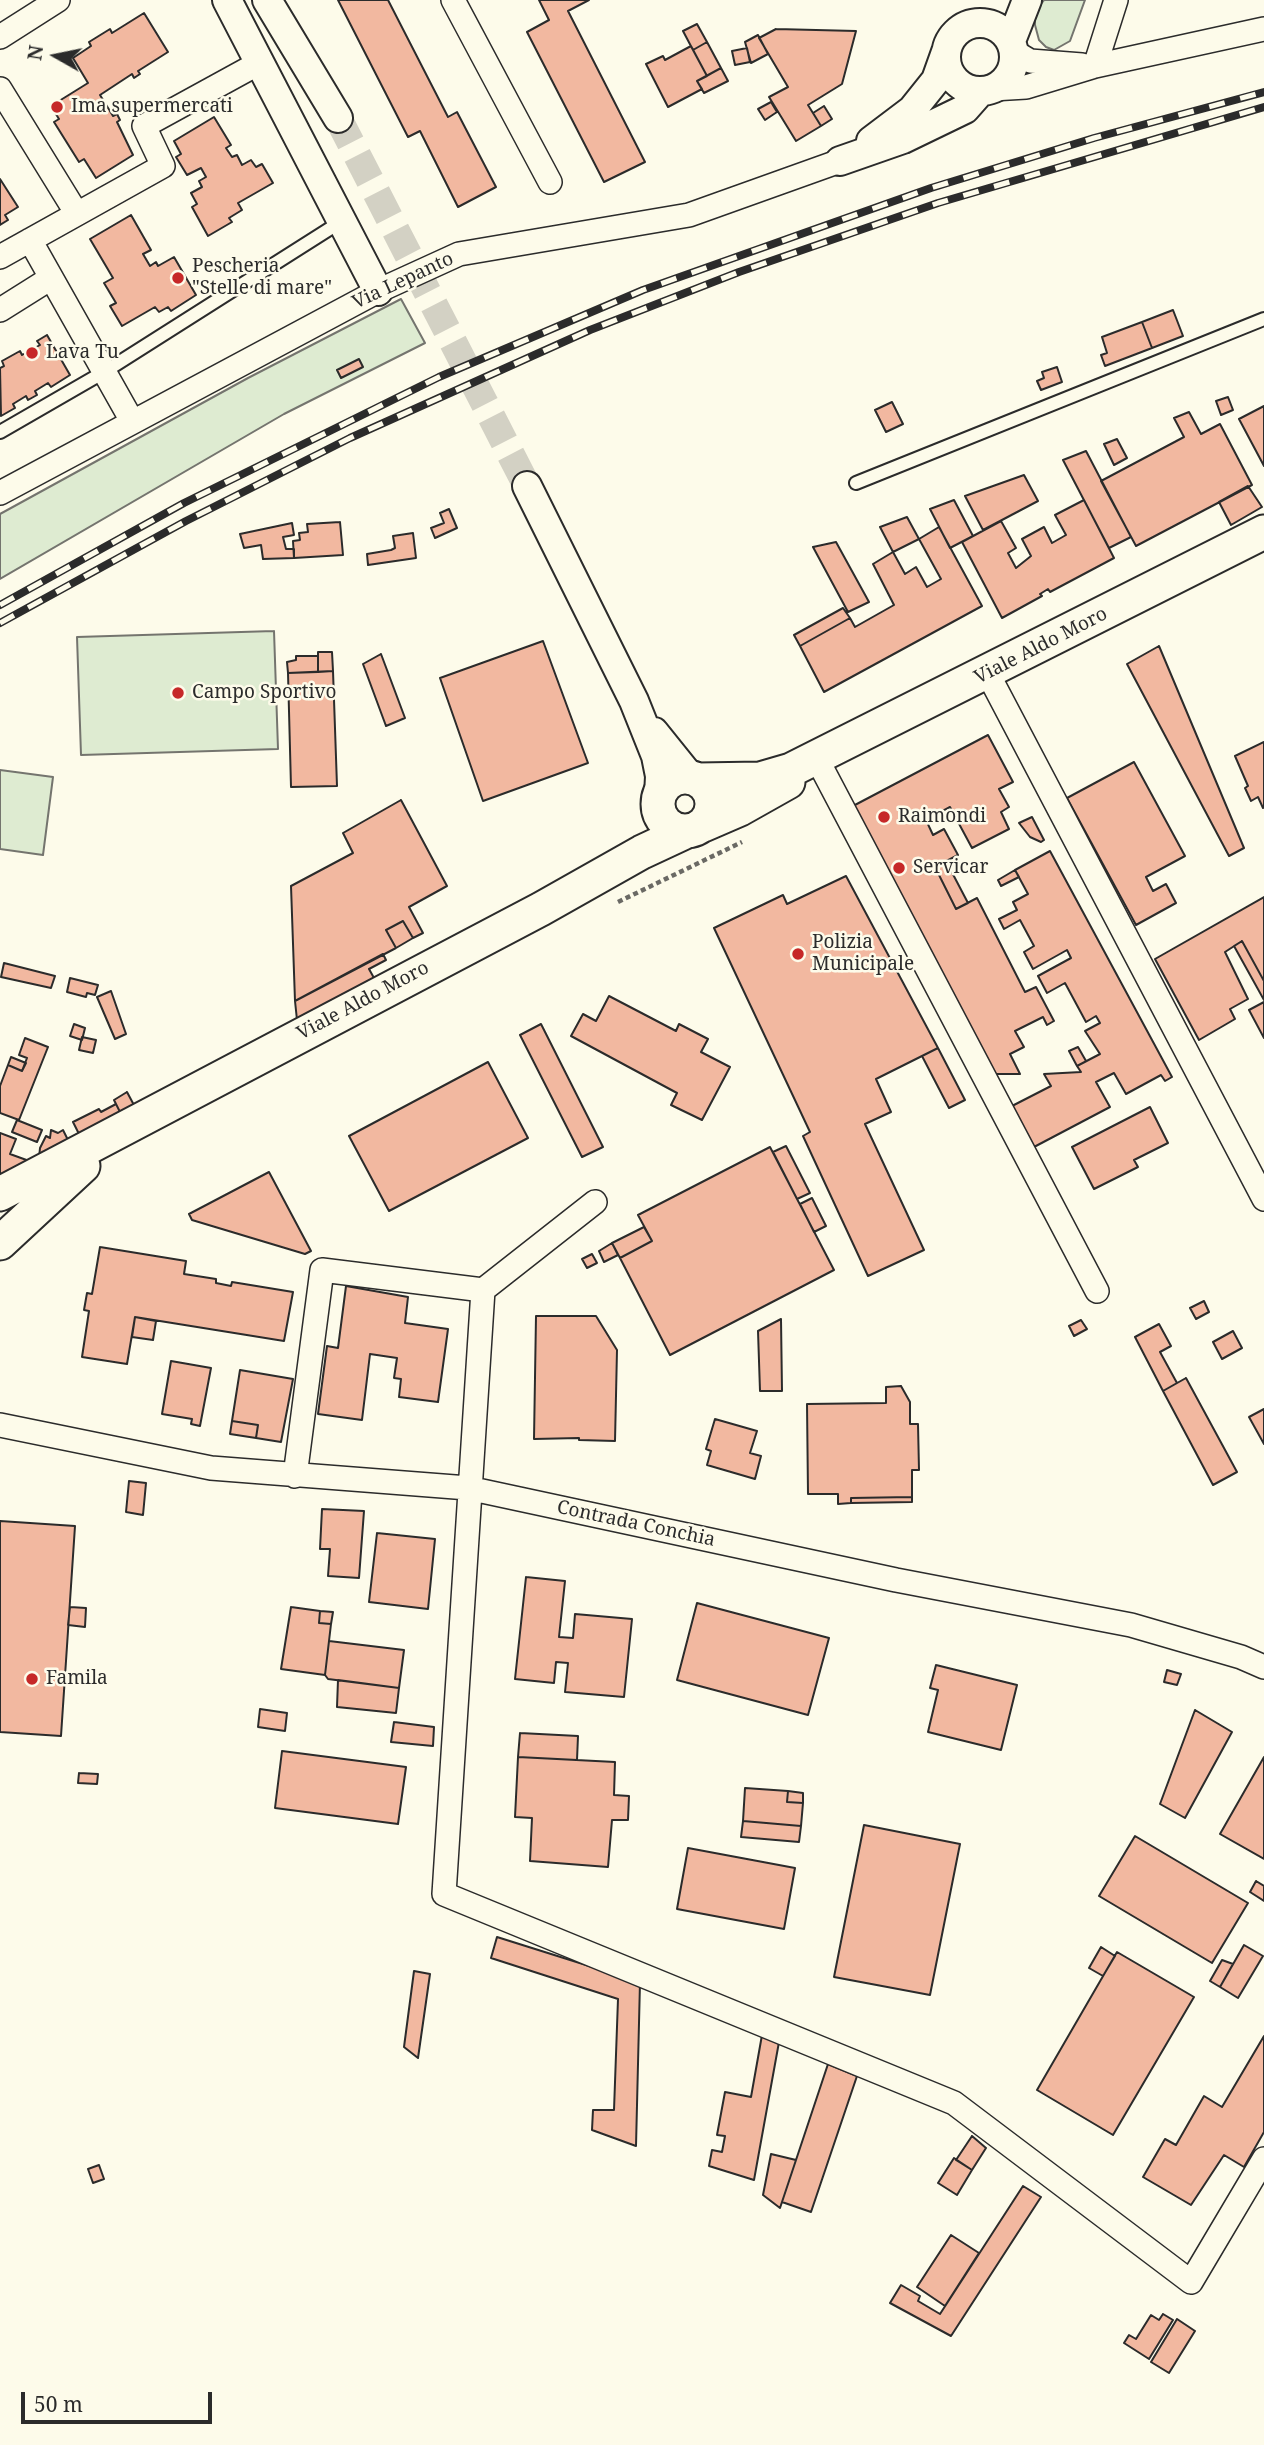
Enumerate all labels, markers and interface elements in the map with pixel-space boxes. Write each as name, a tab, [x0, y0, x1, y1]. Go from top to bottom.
north arrow	[21, 21, 91, 91]
text: N	[21, 43, 49, 62]
place label: Ima supermercati	[71, 96, 233, 118]
marker: Ima supermercati	[49, 99, 65, 115]
street label: Via Lepanto	[349, 248, 457, 314]
place label: Pescheria "Stelle di mare"	[192, 256, 332, 300]
marker: Pescheria "Stelle di mare"	[170, 270, 186, 286]
place label: Lava Tu	[46, 342, 119, 364]
marker: Lava Tu	[24, 345, 40, 361]
street label: Viale Aldo Moro	[971, 603, 1111, 689]
place label: Campo Sportivo	[192, 682, 337, 704]
marker: Campo Sportivo	[170, 685, 186, 701]
place label: Raimondi	[898, 806, 986, 828]
marker: Raimondi	[876, 809, 892, 825]
place label: Servicar	[913, 857, 989, 879]
marker: Servicar	[891, 860, 907, 876]
place label: Polizia Municipale	[812, 932, 914, 976]
marker: Polizia Municipale	[790, 946, 806, 962]
street label: Viale Aldo Moro	[293, 957, 433, 1045]
street label: Contrada Conchia	[555, 1496, 717, 1552]
place label: Famila	[46, 1668, 108, 1690]
marker: Famila	[24, 1671, 40, 1687]
scale bar	[24, 2378, 215, 2422]
text: 50 m	[34, 2390, 83, 2418]

